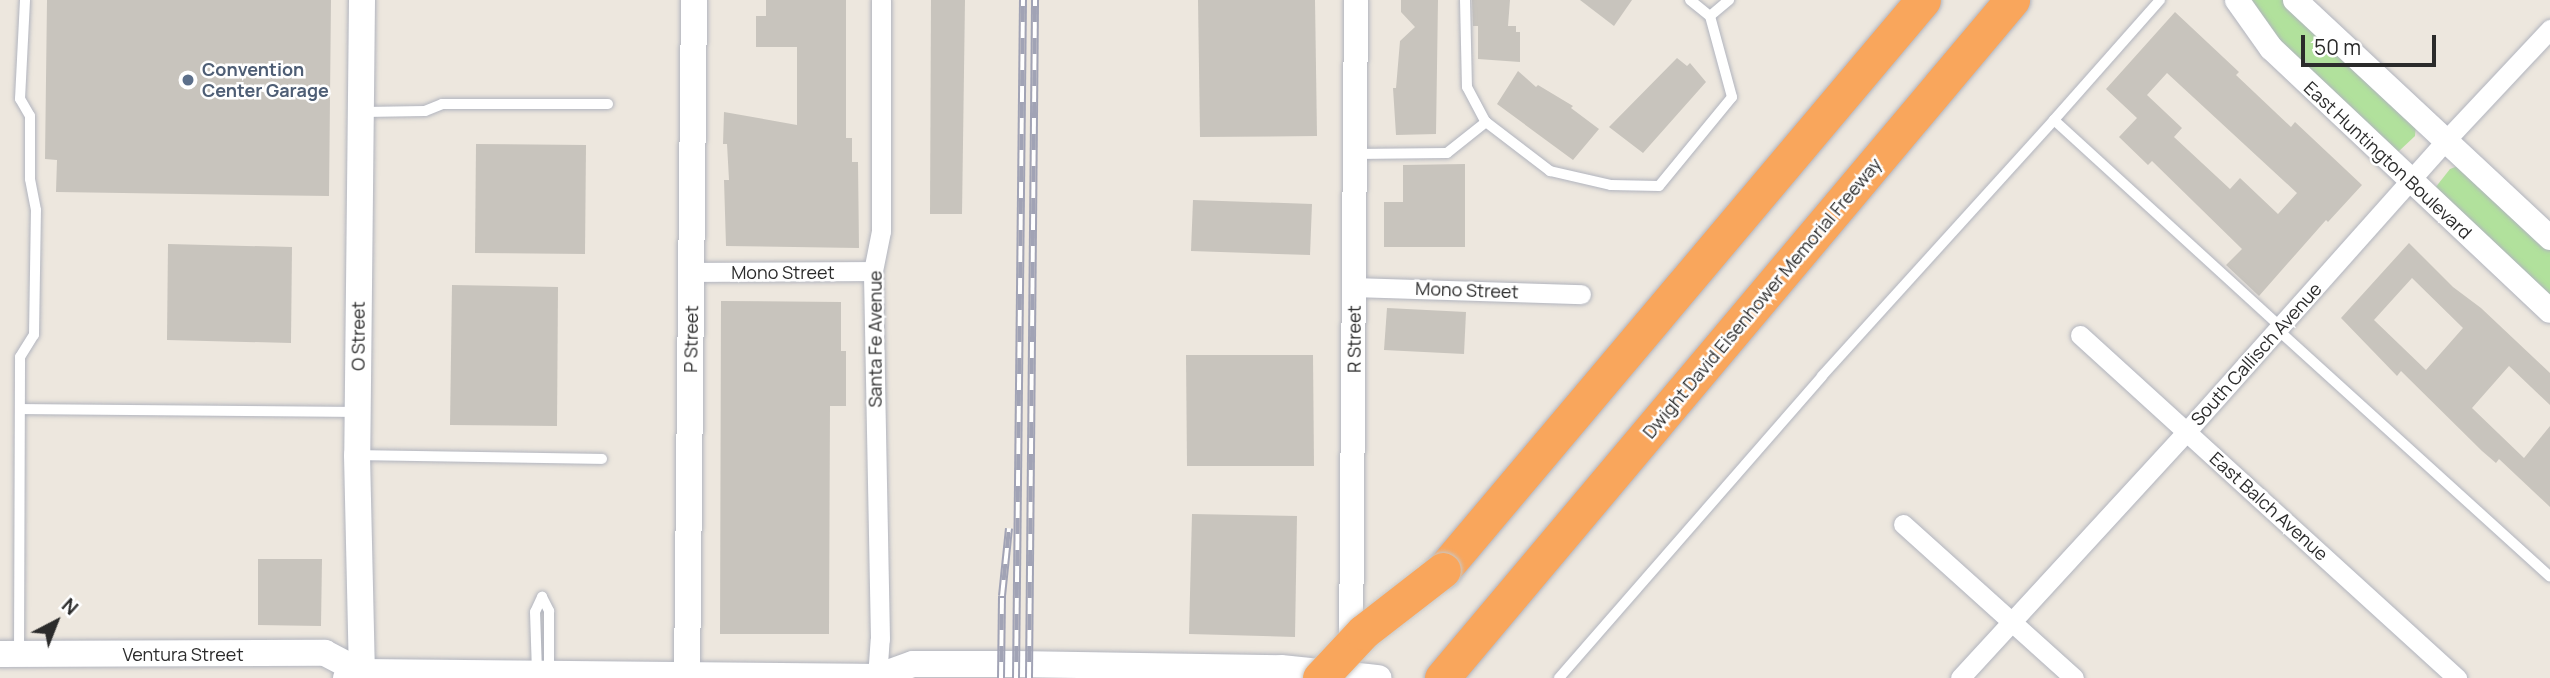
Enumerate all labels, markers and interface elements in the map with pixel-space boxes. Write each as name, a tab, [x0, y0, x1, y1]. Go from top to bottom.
scale bar	[2305, 21, 2440, 65]
text: 50 m	[2314, 33, 2361, 61]
place label: Convention Center Garage	[202, 59, 329, 102]
marker: Convention Center Garage	[180, 72, 196, 88]
street label: East Huntington Boulevard	[2300, 77, 2476, 243]
street label: Dwight David Eisenhower Memorial Freeway	[1638, 153, 1886, 443]
street label: Mono Street	[731, 261, 835, 283]
street label: Santa Fe Avenue	[864, 270, 886, 408]
street label: Mono Street	[1415, 277, 1519, 303]
street label: South Callisch Avenue	[2186, 278, 2326, 430]
street label: O Street	[347, 301, 369, 371]
street label: P Street	[680, 305, 702, 373]
street label: R Street	[1343, 305, 1365, 373]
street label: East Balch Avenue	[2205, 447, 2333, 565]
north arrow	[21, 587, 91, 657]
text: N	[56, 592, 84, 621]
street label: Ventura Street	[122, 643, 244, 665]

